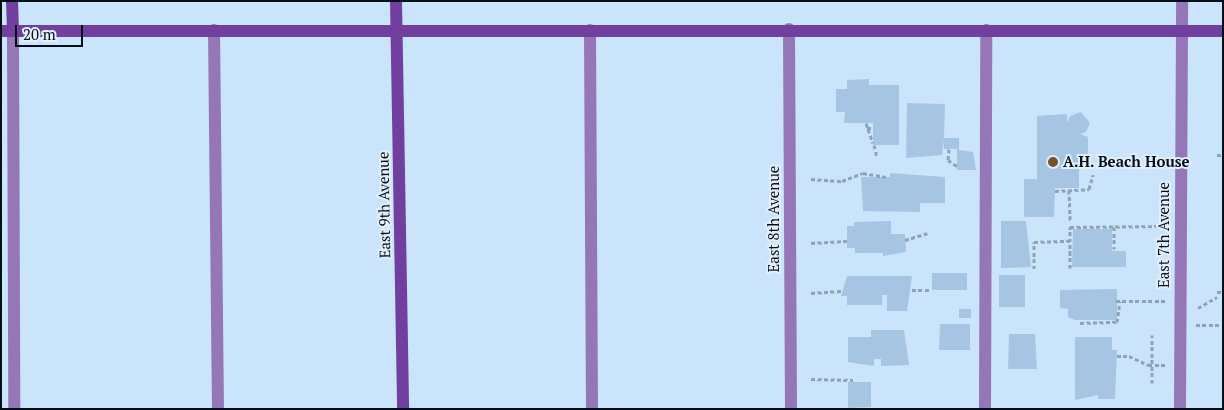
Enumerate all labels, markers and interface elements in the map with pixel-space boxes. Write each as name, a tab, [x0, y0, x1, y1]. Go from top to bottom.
scale bar	[18, 15, 85, 47]
text: 20 m	[23, 24, 56, 44]
street label: East 9th Avenue	[374, 151, 394, 259]
place label: A.H. Beach House	[1063, 153, 1190, 171]
marker: A.H. Beach House	[1047, 156, 1059, 168]
street label: East 8th Avenue	[765, 165, 783, 273]
street label: East 7th Avenue	[1155, 182, 1173, 288]

